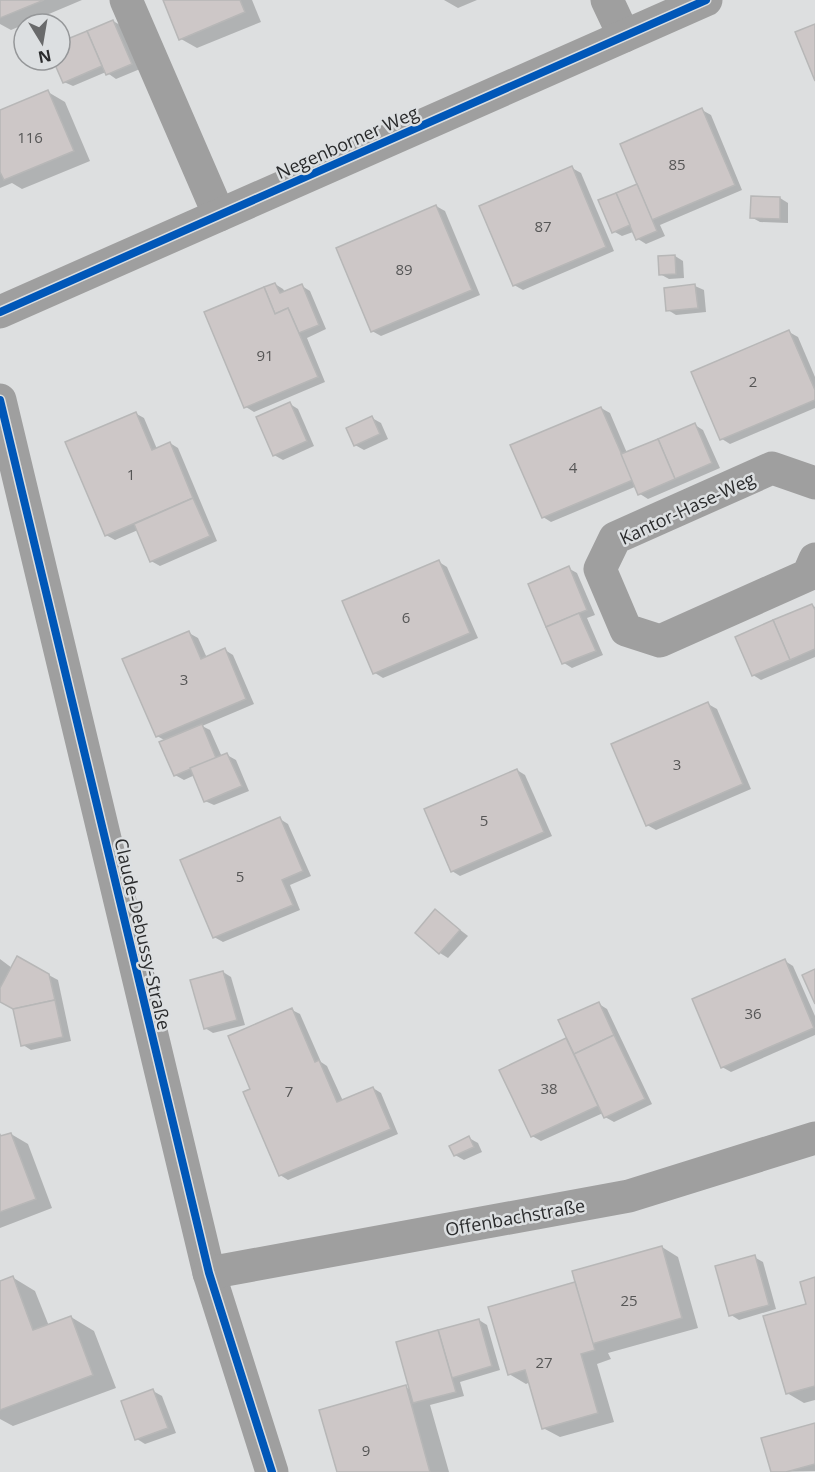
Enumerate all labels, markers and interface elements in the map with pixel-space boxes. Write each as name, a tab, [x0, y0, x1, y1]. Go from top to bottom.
north arrow	[12, 12, 72, 72]
text: N	[36, 45, 53, 69]
street label: Negenborner Weg	[272, 100, 422, 184]
house number: 116	[17, 127, 43, 147]
house number: 85	[668, 154, 686, 174]
house number: 87	[534, 216, 552, 236]
house number: 89	[395, 259, 413, 279]
house number: 91	[256, 345, 274, 365]
house number: 2	[749, 371, 757, 391]
house number: 4	[569, 457, 578, 477]
house number: 1	[127, 464, 135, 484]
street label: Kantor-Hase-Weg	[615, 466, 759, 550]
house number: 6	[402, 607, 410, 627]
house number: 3	[180, 669, 188, 689]
house number: 3	[673, 754, 681, 774]
house number: 5	[480, 810, 488, 830]
street label: Claude-Debussy-Straße	[109, 836, 177, 1032]
house number: 5	[236, 866, 244, 886]
house number: 36	[744, 1003, 762, 1023]
house number: 38	[540, 1078, 558, 1098]
house number: 7	[285, 1081, 293, 1101]
street label: Offenbachstraße	[443, 1193, 587, 1241]
house number: 25	[620, 1290, 638, 1310]
house number: 27	[535, 1352, 553, 1372]
house number: 9	[362, 1440, 370, 1460]

